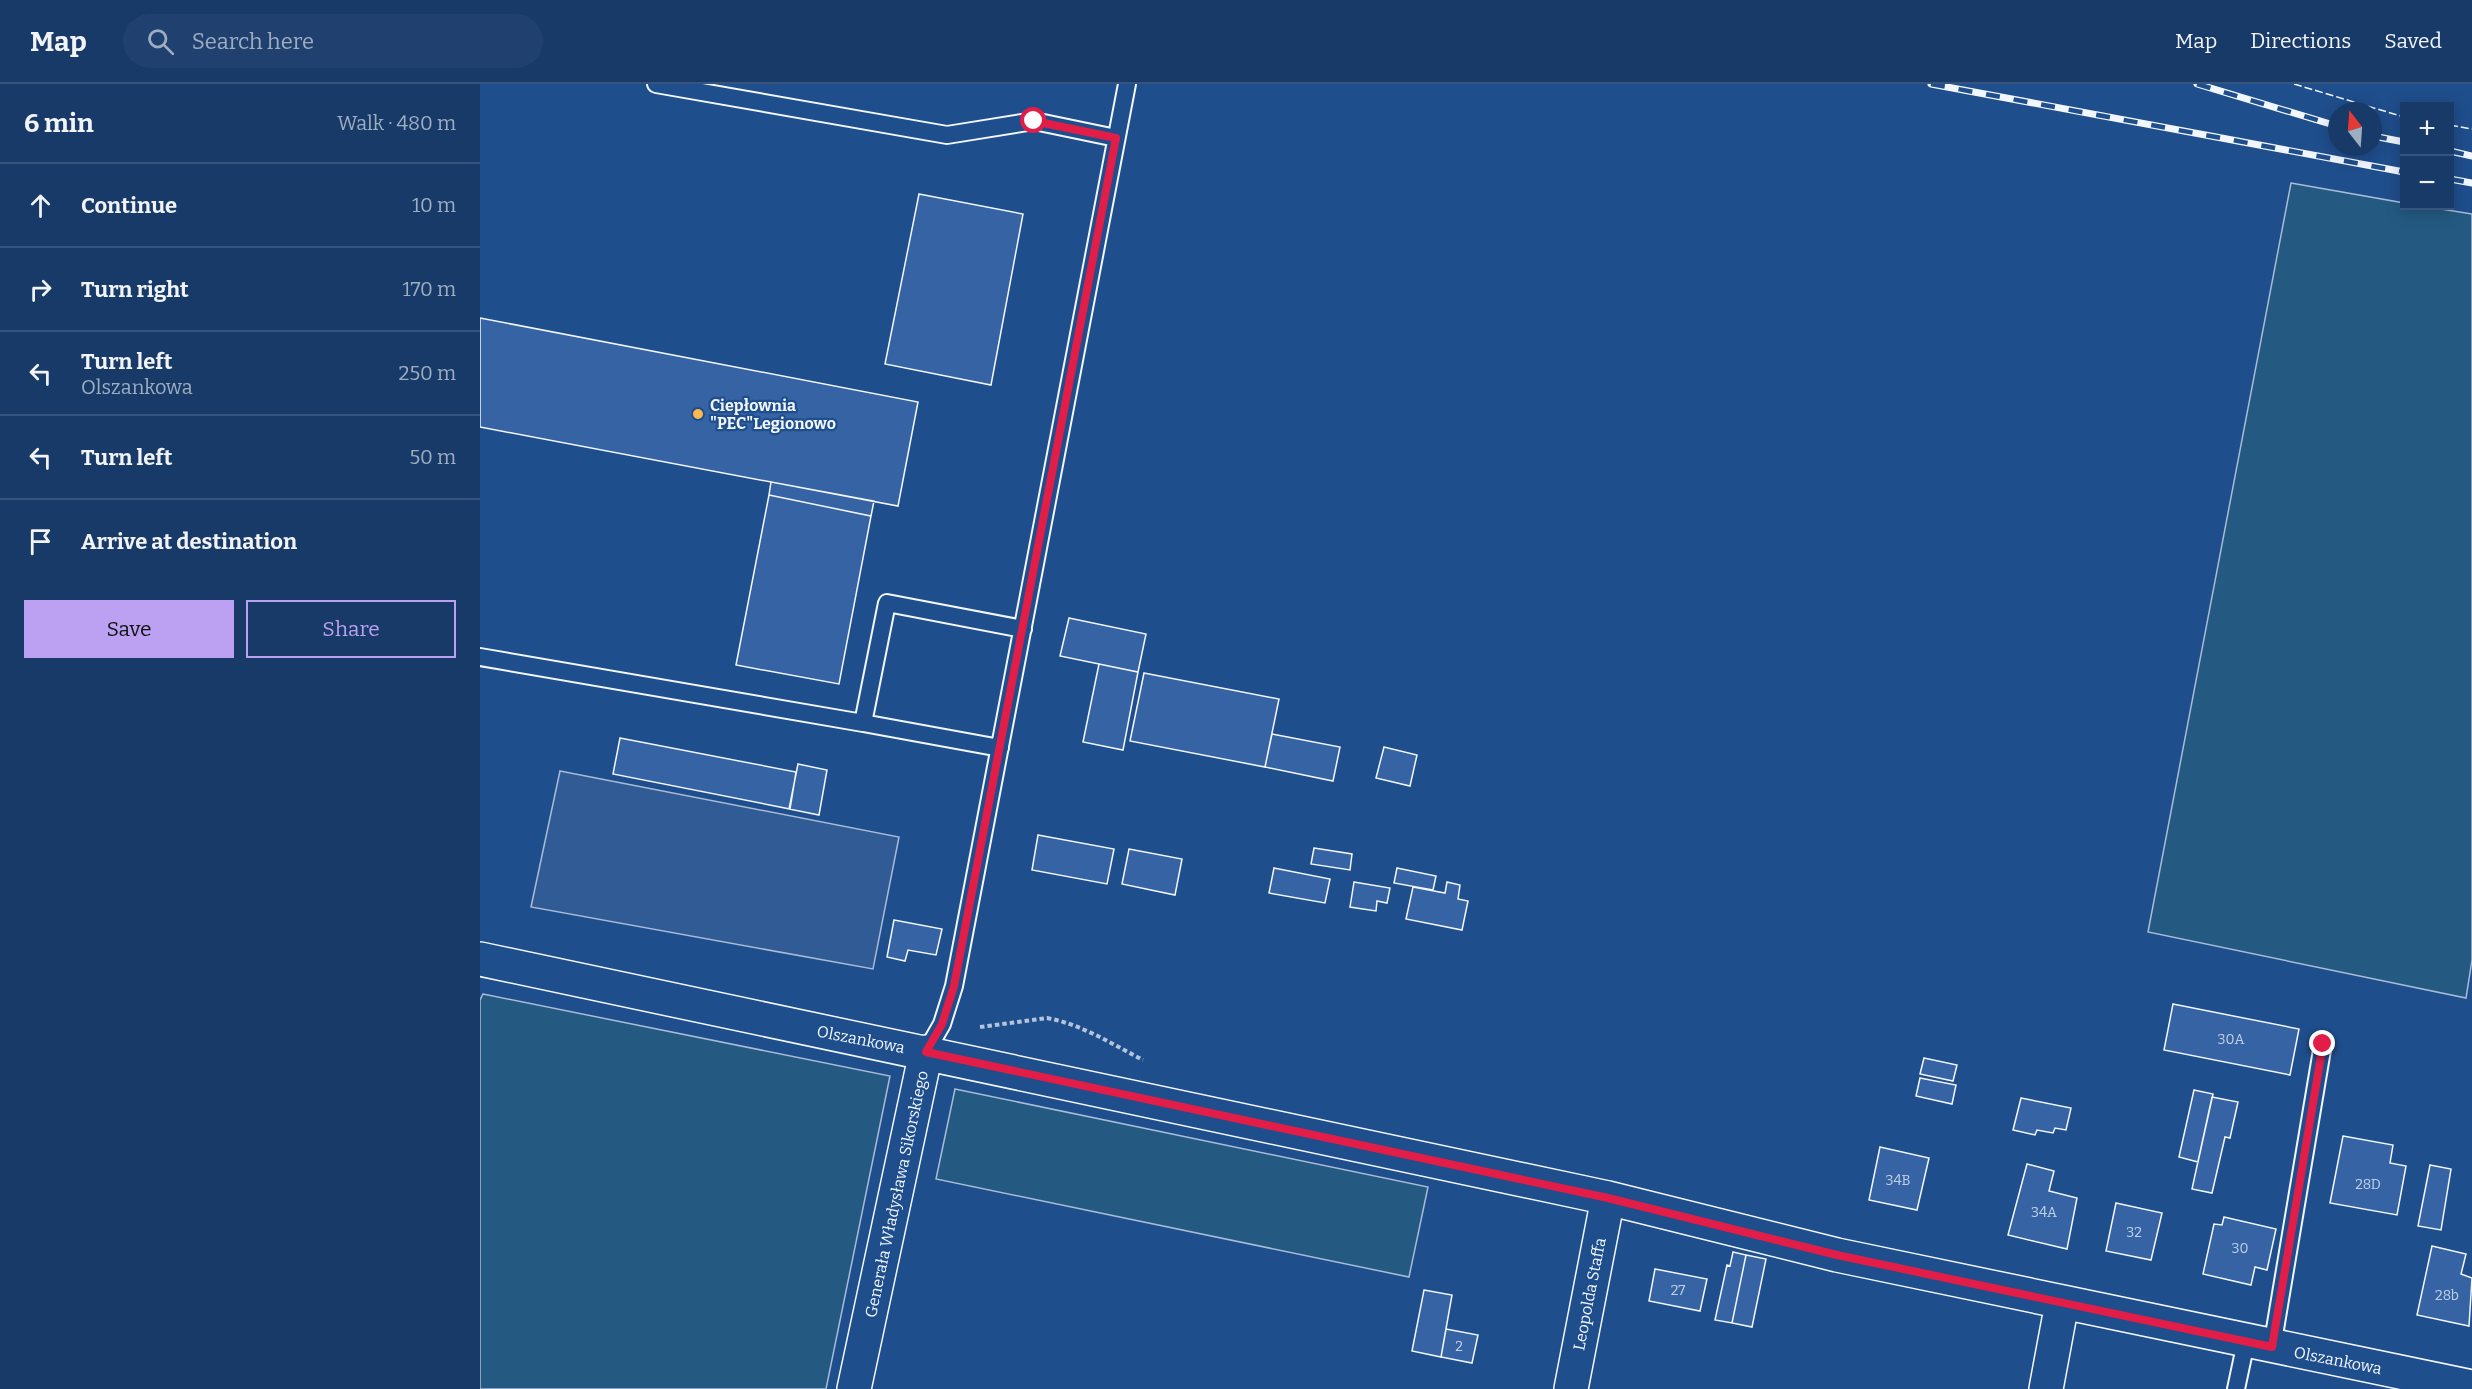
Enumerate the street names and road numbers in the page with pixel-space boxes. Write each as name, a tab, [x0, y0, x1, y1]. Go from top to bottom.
street label: Olszankowa	[815, 1022, 907, 1057]
street label: Generała Władysława Sikorskiego	[861, 1069, 932, 1319]
street label: Leopolda Staffa	[1569, 1236, 1610, 1352]
street label: Olszankowa	[2292, 1343, 2384, 1378]

